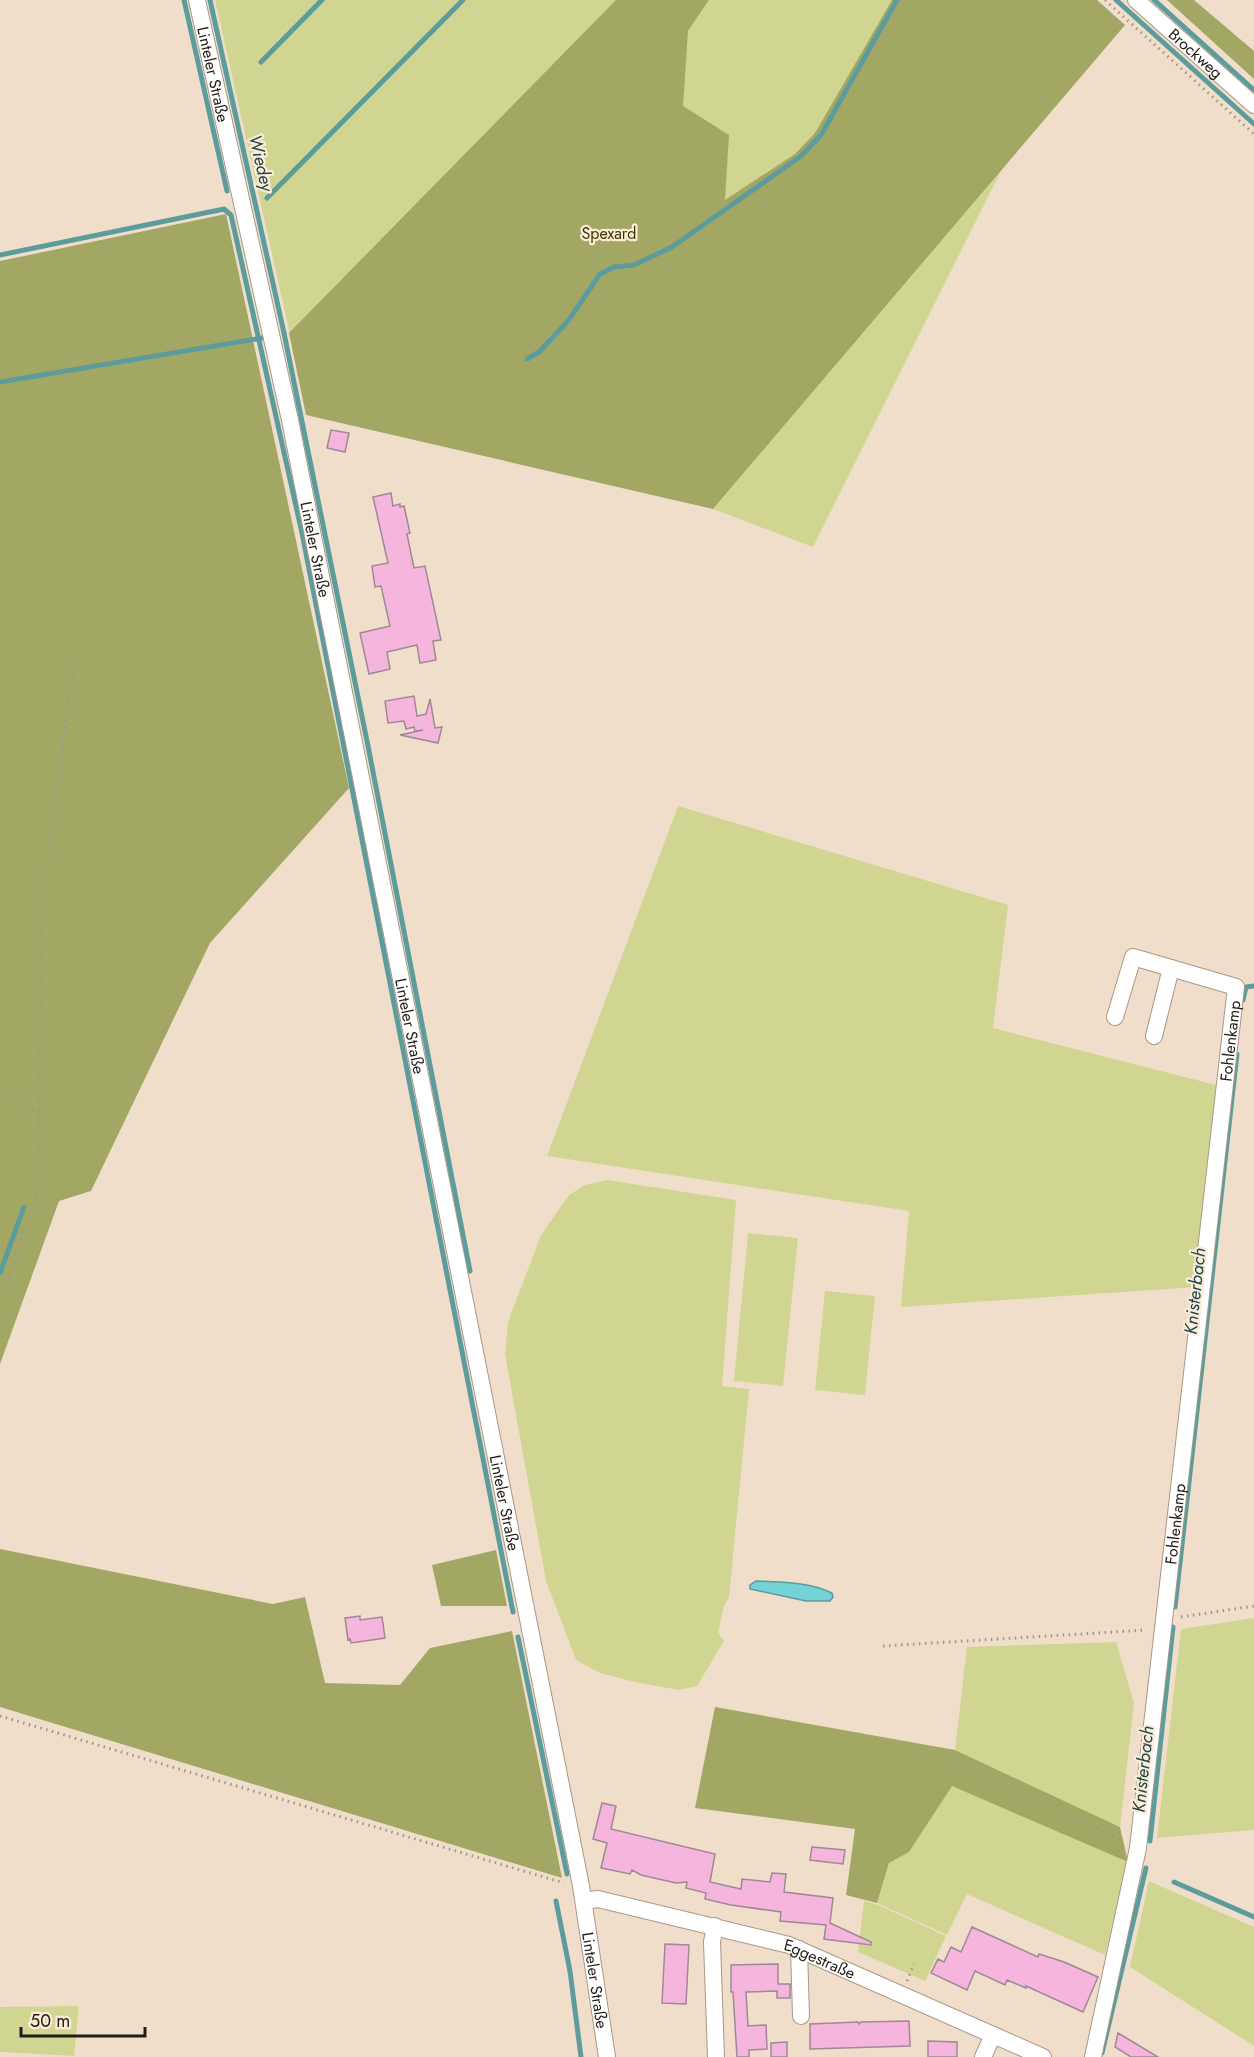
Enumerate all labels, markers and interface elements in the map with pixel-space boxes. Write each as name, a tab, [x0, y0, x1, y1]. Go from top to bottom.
street label: Brockweg	[1164, 23, 1228, 84]
street label: Linteler Straße	[192, 24, 235, 124]
water label: Wiedey	[242, 132, 280, 195]
park label: Spexard	[582, 222, 636, 245]
street label: Linteler Straße	[295, 499, 336, 599]
street label: Linteler Straße	[390, 976, 431, 1076]
street label: Fohlenkamp	[1214, 999, 1246, 1083]
water label: Knisterbach	[1178, 1246, 1212, 1336]
street label: Linteler Straße	[484, 1453, 526, 1553]
street label: Fohlenkamp	[1159, 1482, 1191, 1566]
water label: Knisterbach	[1126, 1724, 1160, 1814]
street label: Linteler Straße	[577, 1930, 614, 2030]
street label: Eggestraße	[782, 1933, 859, 1984]
scale bar	[21, 2000, 146, 2038]
text: 50 m	[30, 2008, 70, 2034]

